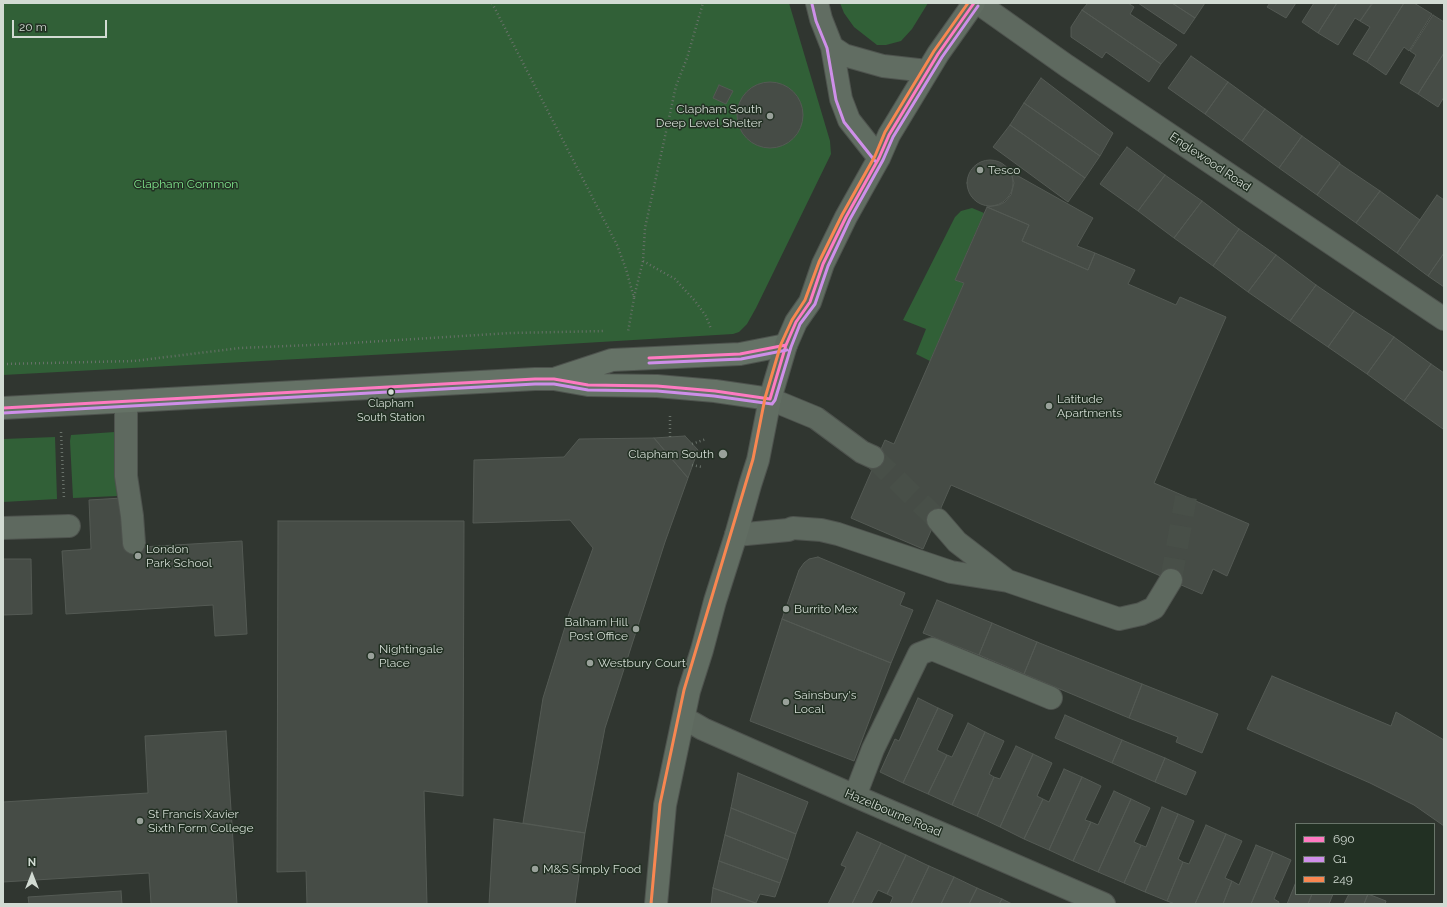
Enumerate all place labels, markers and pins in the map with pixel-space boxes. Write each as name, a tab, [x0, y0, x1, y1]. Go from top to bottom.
place label: Clapham South Deep Level Shelter	[656, 102, 762, 130]
marker: Clapham South Deep Level Shelter	[765, 111, 775, 121]
place label: Tesco	[988, 163, 1020, 177]
marker: Tesco	[975, 165, 985, 175]
marker: Clapham South Station	[386, 387, 396, 397]
place label: Latitude Apartments	[1057, 392, 1122, 420]
place label: Clapham South Station	[357, 397, 425, 423]
marker: Latitude Apartments	[1044, 401, 1054, 411]
place label: Clapham South	[628, 447, 714, 461]
marker: Clapham South	[717, 448, 729, 460]
place label: London Park School	[146, 542, 212, 570]
marker: London Park School	[133, 551, 143, 561]
place label: Burrito Mex	[794, 602, 858, 616]
marker: Burrito Mex	[781, 604, 791, 614]
place label: Balham Hill Post Office	[565, 615, 628, 643]
marker: Balham Hill Post Office	[631, 624, 641, 634]
place label: Nightingale Place	[379, 642, 443, 670]
marker: Nightingale Place	[366, 651, 376, 661]
place label: Westbury Court	[598, 656, 686, 670]
marker: Westbury Court	[585, 658, 595, 668]
place label: Sainsbury's Local	[794, 688, 857, 716]
marker: Sainsbury's Local	[781, 697, 791, 707]
place label: St Francis Xavier Sixth Form College	[148, 807, 254, 835]
marker: St Francis Xavier Sixth Form College	[135, 816, 145, 826]
place label: M&S Simply Food	[543, 862, 641, 876]
marker: M&S Simply Food	[530, 864, 540, 874]

